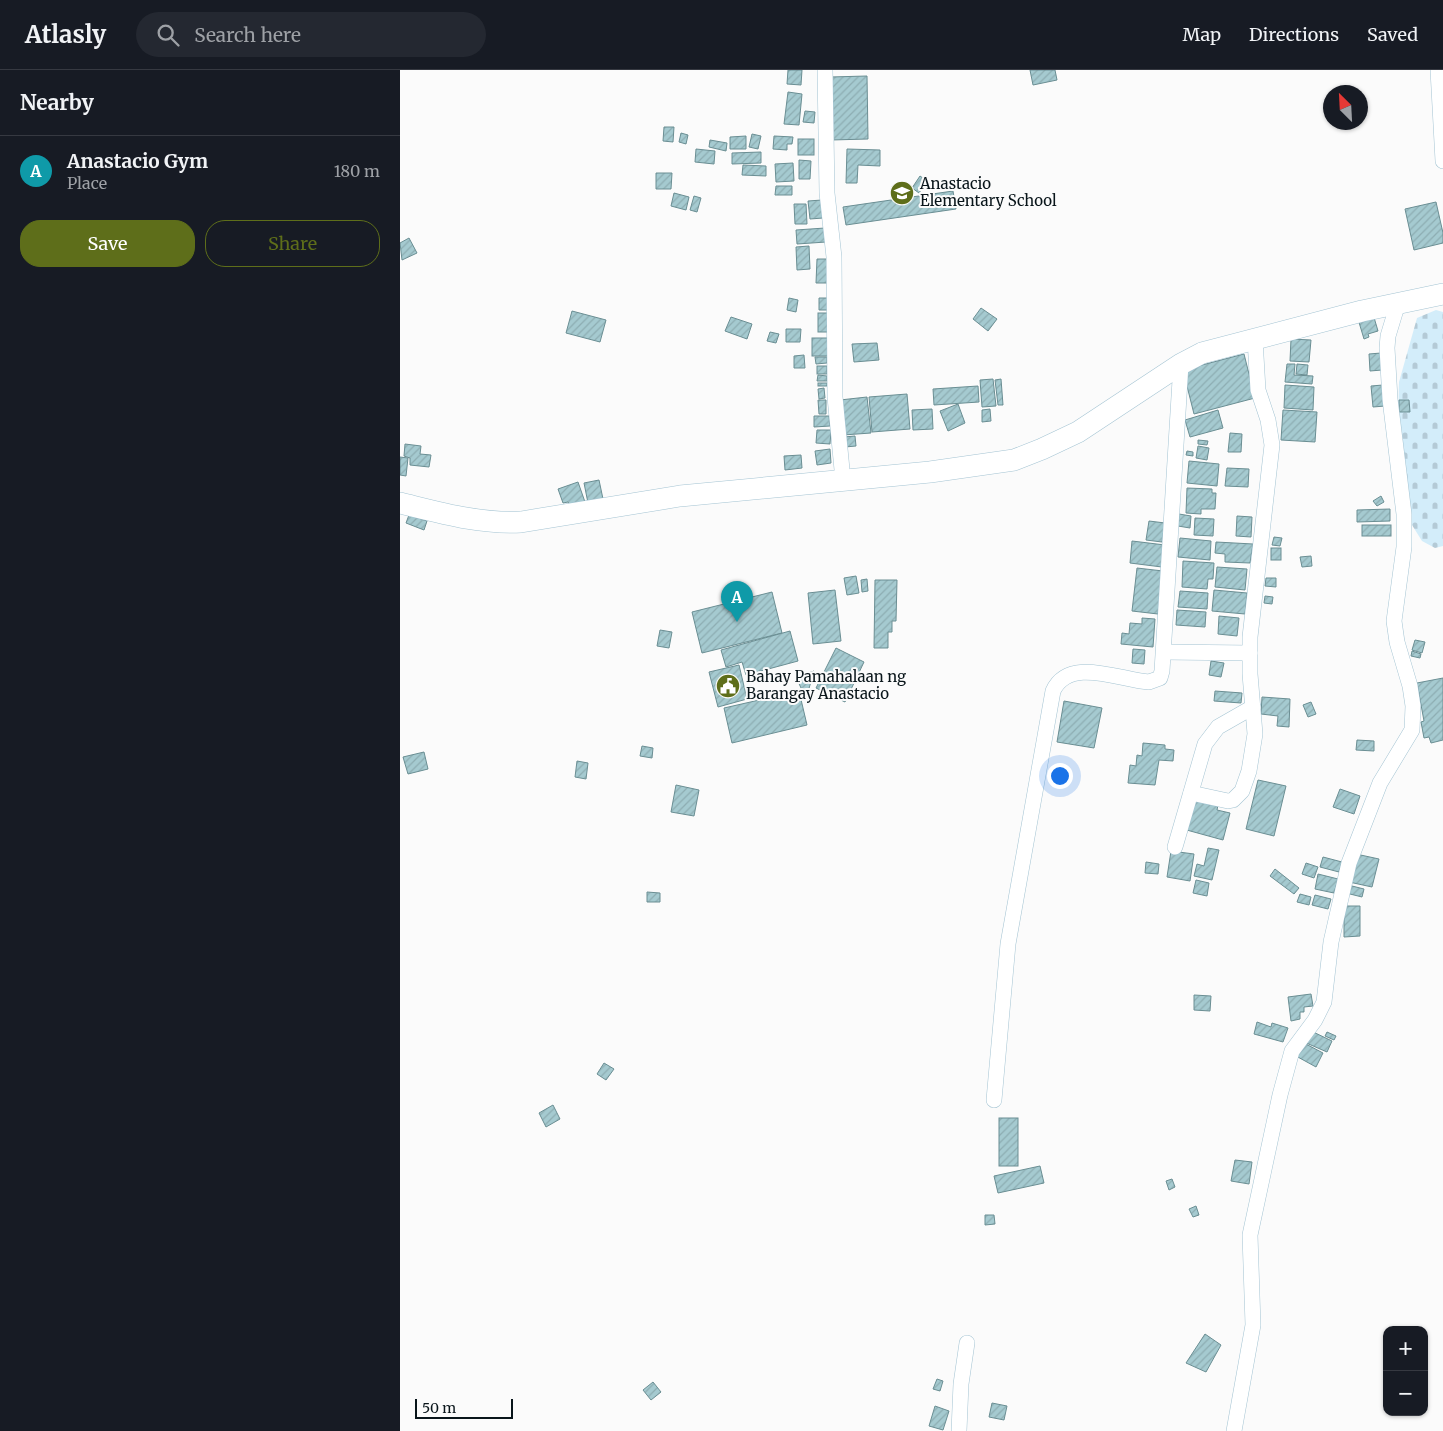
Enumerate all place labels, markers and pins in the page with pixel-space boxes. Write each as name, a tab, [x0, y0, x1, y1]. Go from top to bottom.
place label: Anastacio Elementary School	[919, 174, 1057, 210]
school or university icon: Anastacio Elementary School	[889, 180, 915, 206]
pin: A	[721, 581, 753, 622]
place label: Bahay Pamahalaan ng Barangay Anastacio	[746, 667, 906, 703]
public building icon: Bahay Pamahalaan ng Barangay Anastacio	[715, 673, 741, 699]

